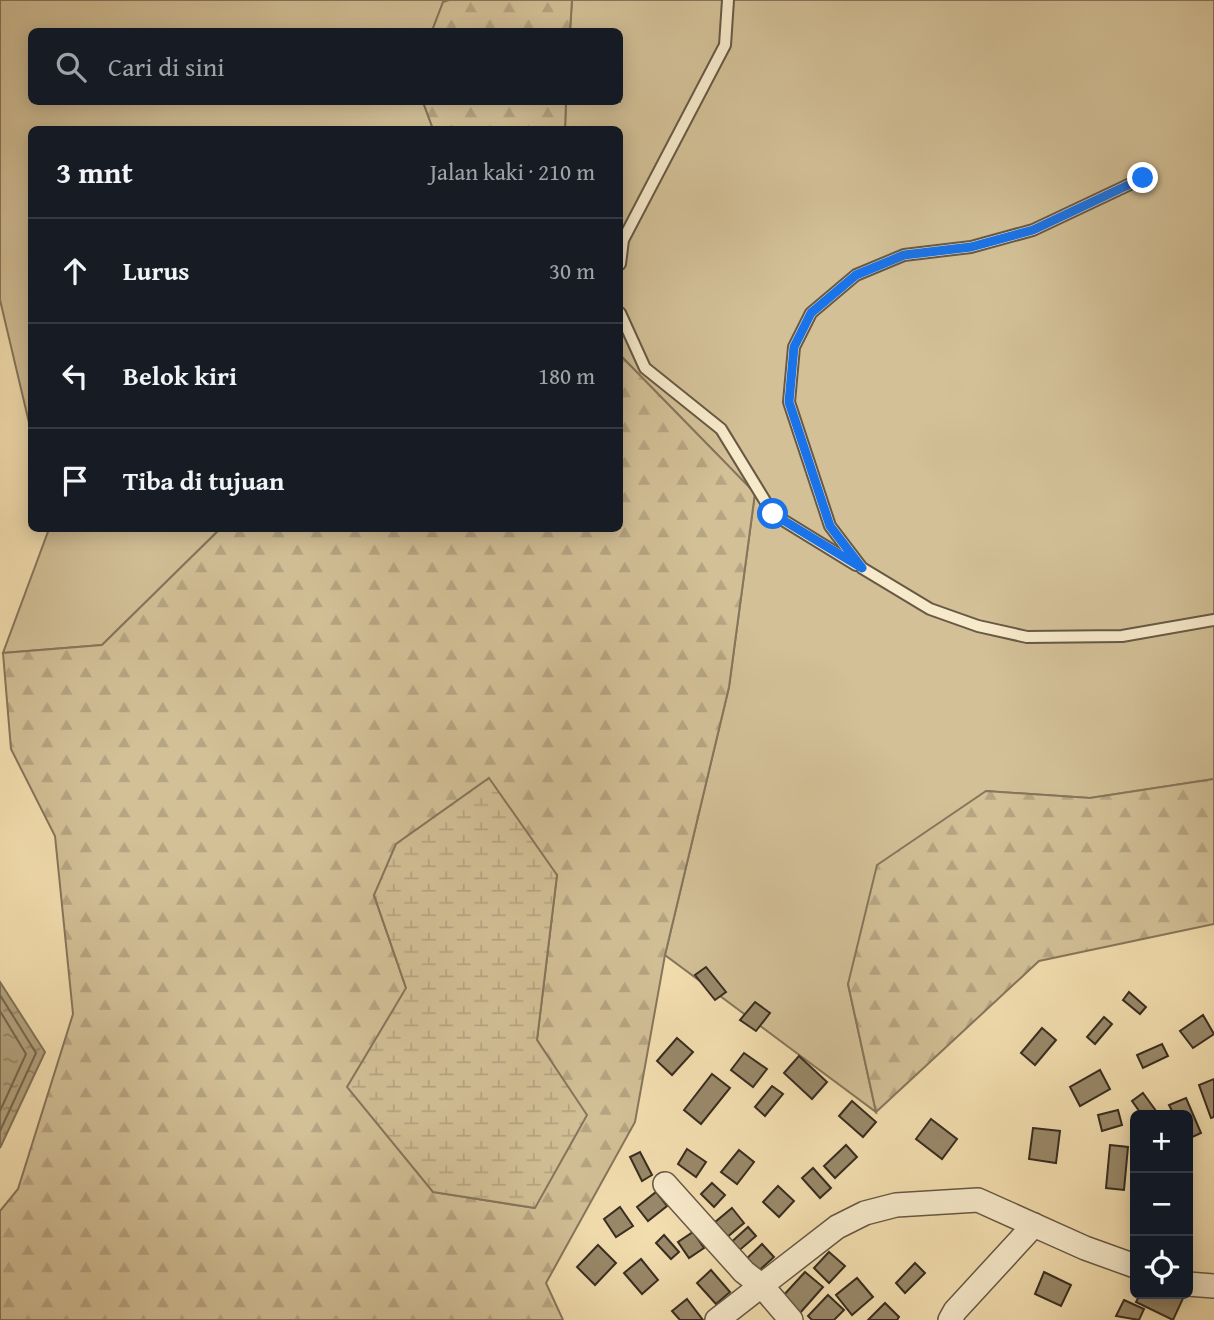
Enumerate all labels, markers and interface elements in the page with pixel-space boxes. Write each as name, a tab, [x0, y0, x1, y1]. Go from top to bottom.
search box	[28, 28, 623, 105]
text: Cari di sini	[108, 47, 225, 86]
icon: search	[52, 48, 90, 86]
text: 3 mnt	[56, 150, 133, 194]
text: Jalan kaki · 210 m	[430, 155, 595, 188]
route end	[1127, 162, 1158, 193]
text: Lurus	[123, 251, 189, 290]
icon: ahead	[56, 252, 94, 290]
text: 30 m	[549, 254, 595, 287]
text: Belok kiri	[123, 356, 237, 395]
icon: left	[56, 357, 94, 395]
text: 180 m	[538, 359, 595, 392]
text: Tiba di tujuan	[123, 461, 284, 500]
icon: arrive	[56, 462, 94, 500]
route start	[757, 498, 788, 529]
map controls	[1130, 1110, 1193, 1299]
button: +	[1130, 1110, 1193, 1173]
button: −	[1130, 1173, 1193, 1236]
button: locate	[1130, 1236, 1193, 1299]

